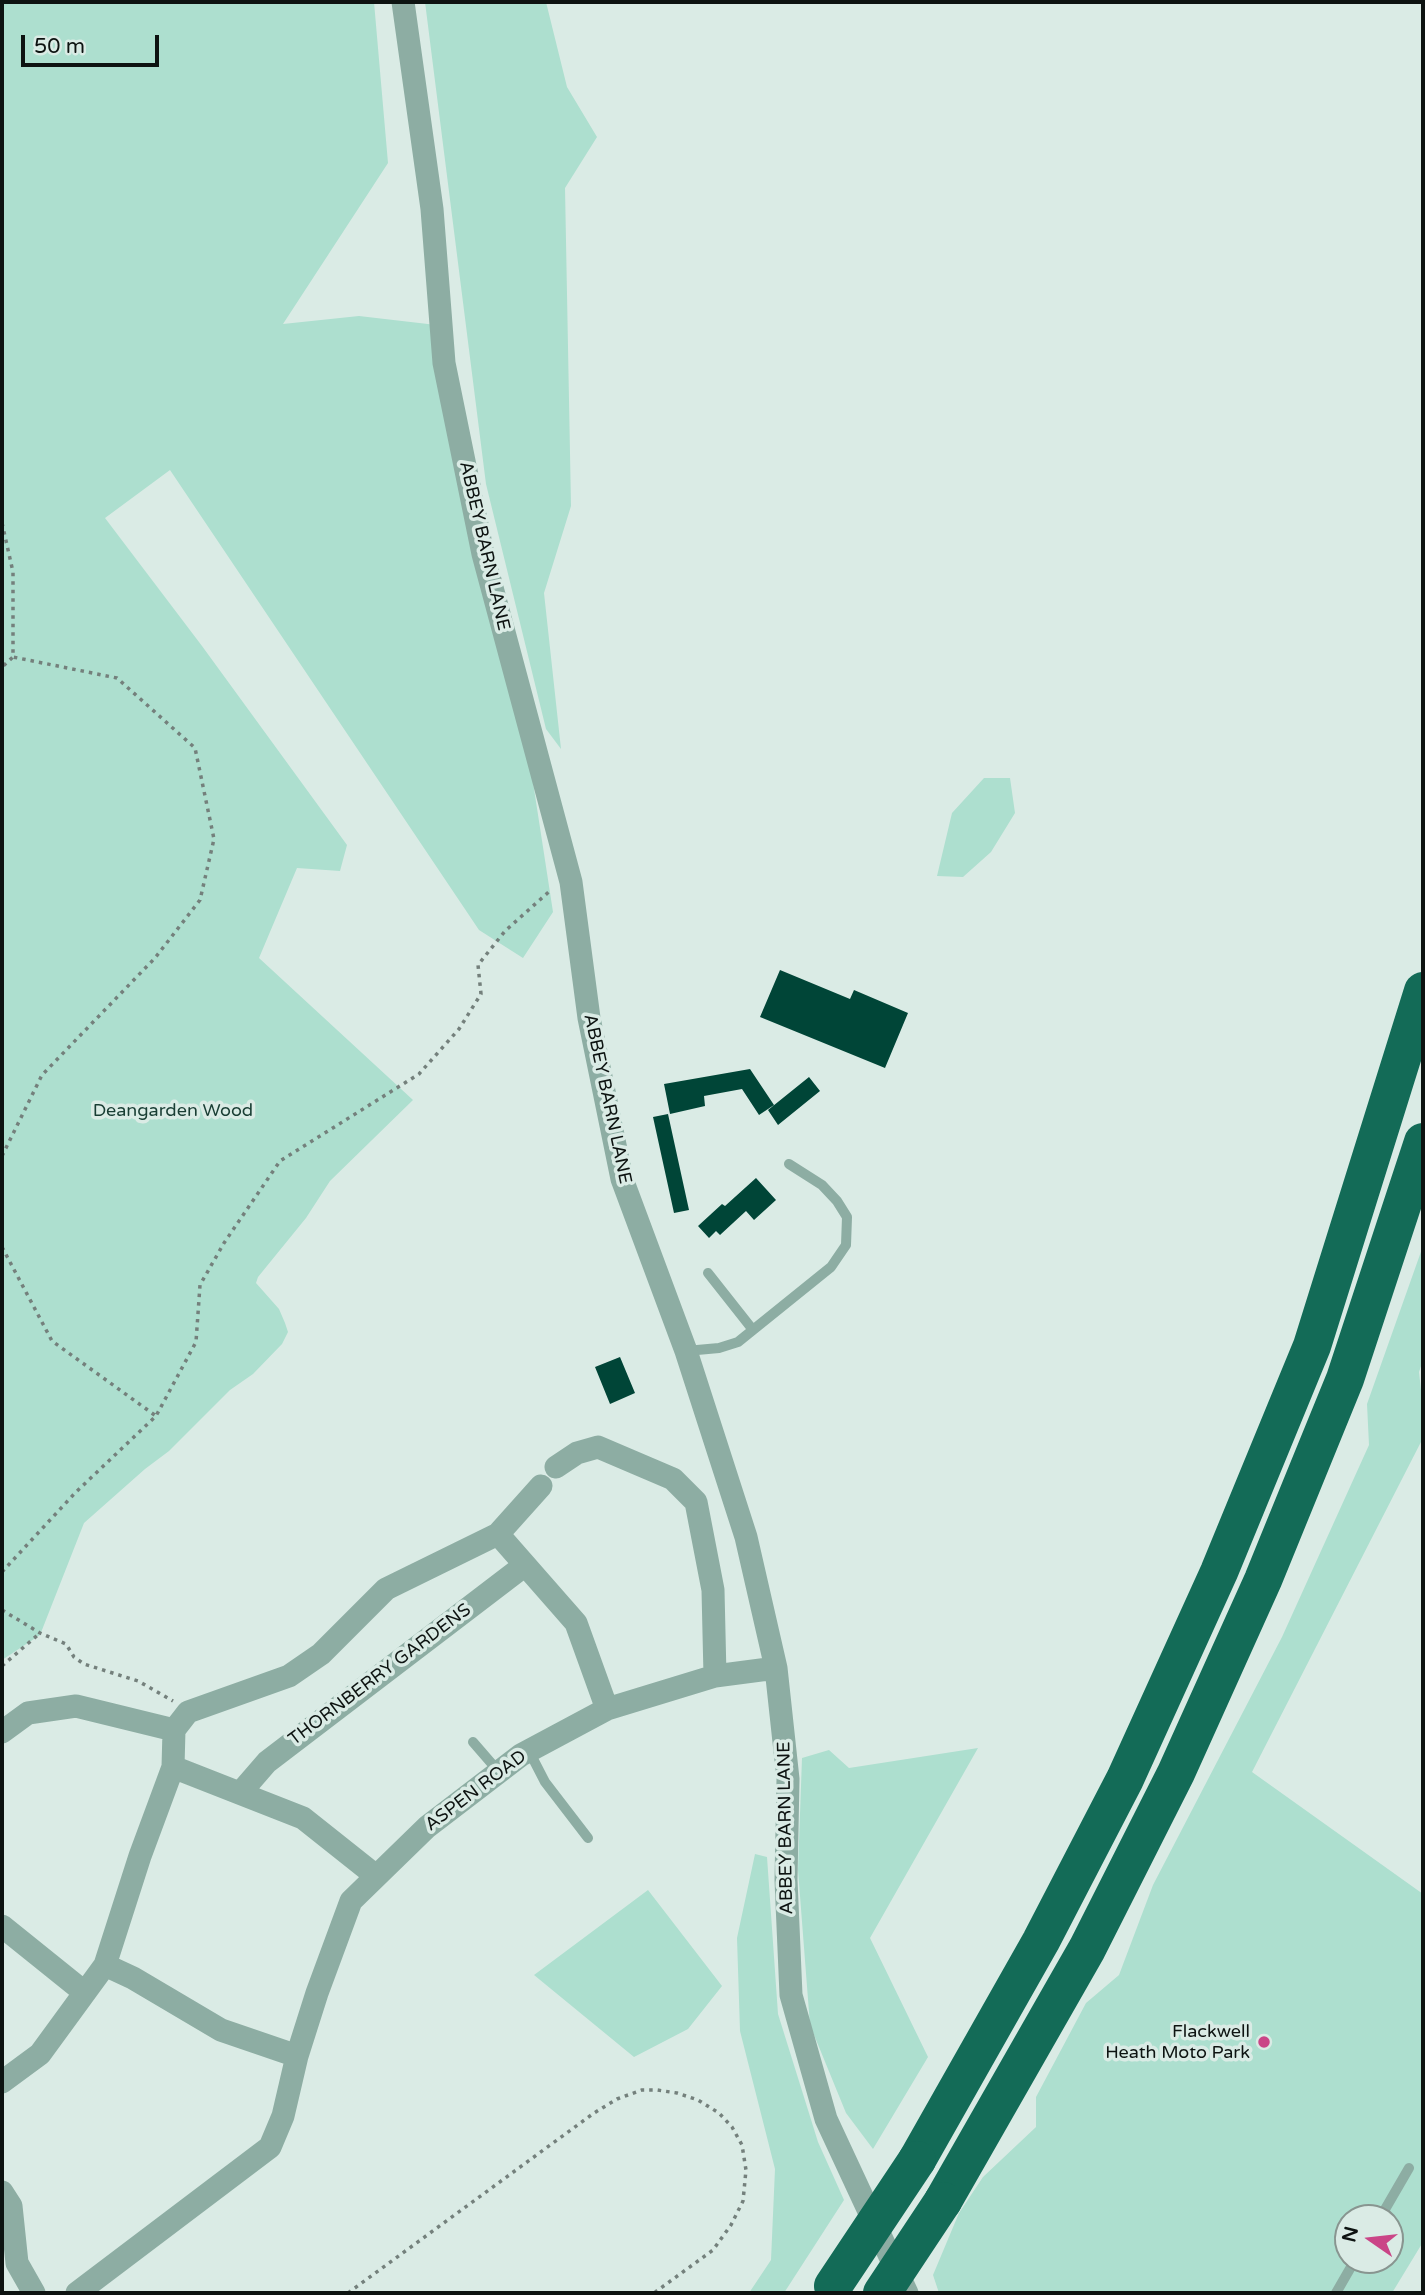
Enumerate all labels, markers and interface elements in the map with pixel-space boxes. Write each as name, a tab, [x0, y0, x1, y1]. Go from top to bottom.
scale bar	[24, 21, 163, 65]
text: 50 m	[34, 34, 85, 59]
street label: ABBEY BARN LANE	[454, 459, 514, 633]
street label: ABBEY BARN LANE	[578, 1012, 636, 1186]
park label: Deangarden Wood	[93, 1100, 253, 1122]
street label: THORNBERRY GARDENS	[285, 1599, 475, 1751]
street label: ABBEY BARN LANE	[774, 1741, 798, 1915]
street label: ASPEN ROAD	[421, 1746, 531, 1836]
place label: Flackwell Heath Moto Park	[1105, 2021, 1250, 2064]
marker: Flackwell Heath Moto Park	[1256, 2034, 1272, 2050]
north arrow	[1334, 2204, 1404, 2274]
text: N	[1338, 2224, 1363, 2244]

